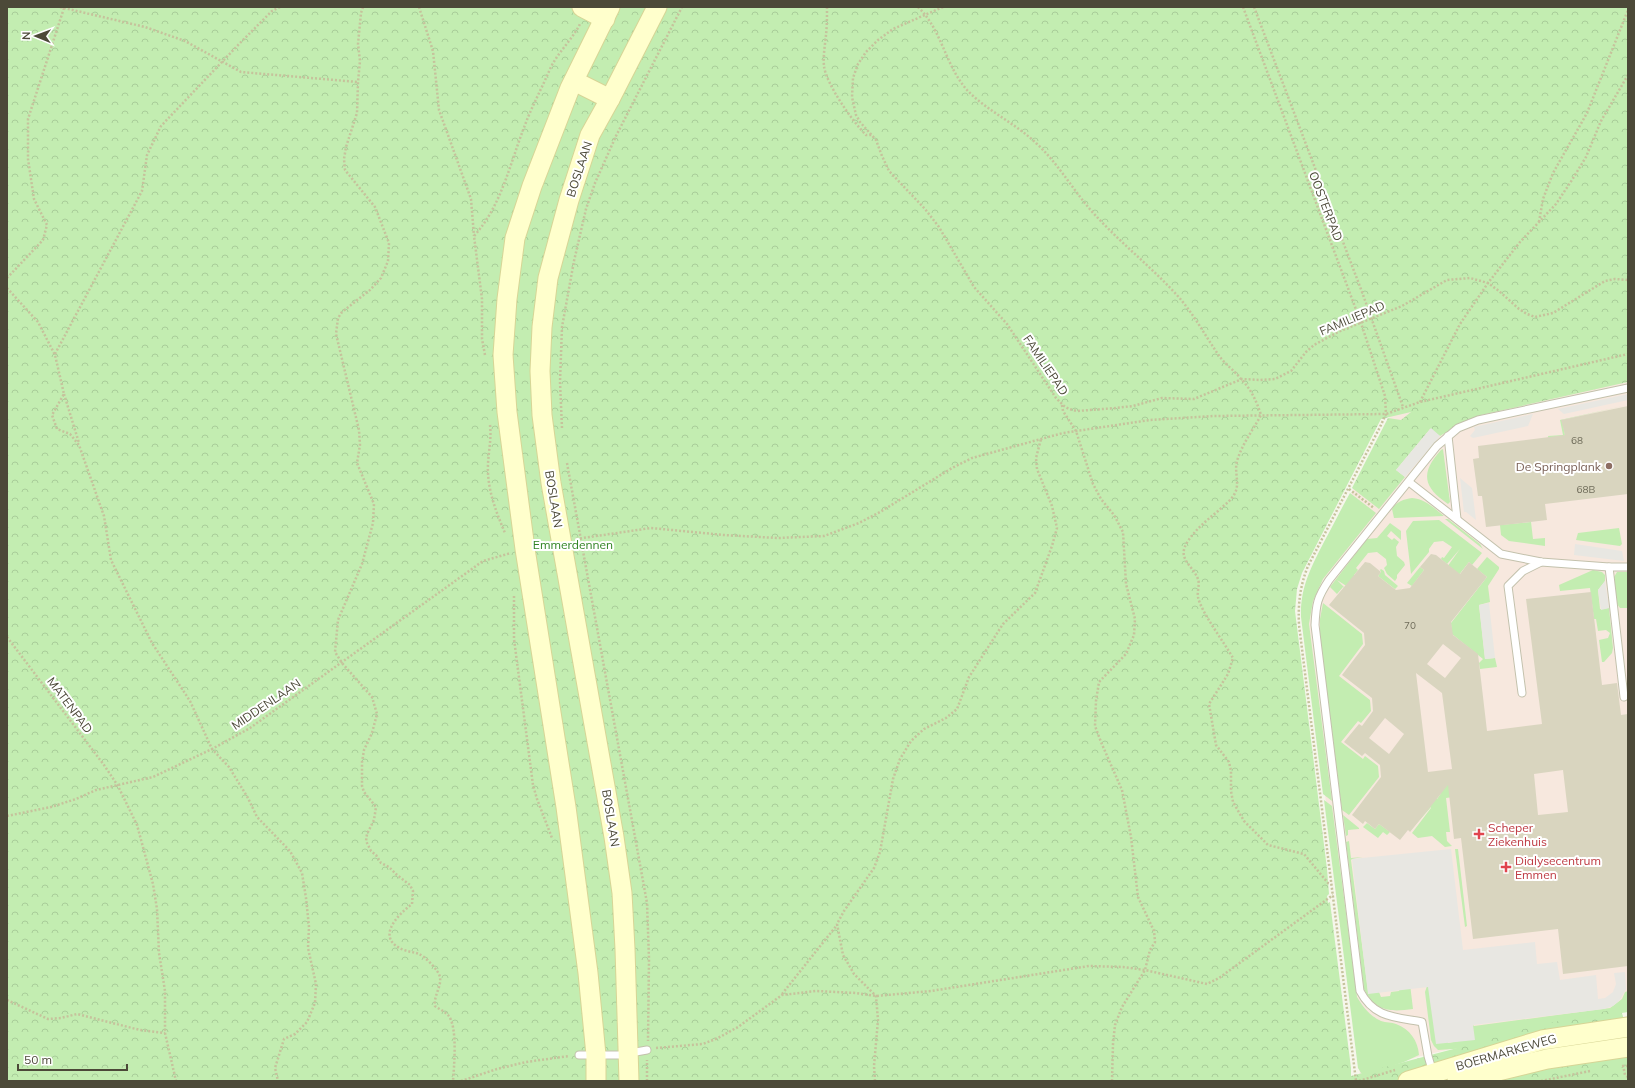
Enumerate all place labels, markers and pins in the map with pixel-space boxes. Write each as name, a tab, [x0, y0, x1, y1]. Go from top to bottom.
place label: De Springplank	[1516, 459, 1602, 474]
marker: De Springplank	[1604, 461, 1614, 471]
place label: Scheper Ziekenhuis	[1488, 820, 1547, 849]
marker: Scheper Ziekenhuis	[1473, 828, 1485, 840]
place label: Dialysecentrum Emmen	[1515, 853, 1601, 882]
marker: Dialysecentrum Emmen	[1500, 861, 1512, 873]

